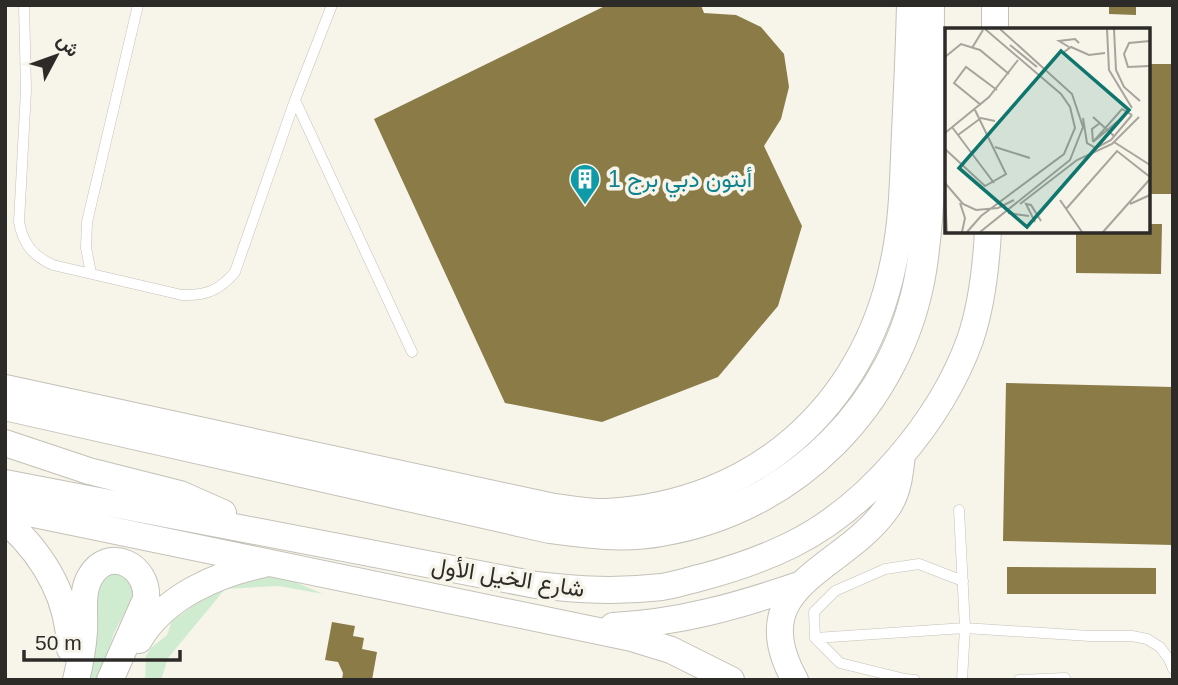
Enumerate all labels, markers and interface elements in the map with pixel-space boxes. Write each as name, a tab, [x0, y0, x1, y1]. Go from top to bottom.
north arrow	[21, 21, 91, 91]
inset map	[945, 28, 1150, 233]
text: ش	[52, 30, 84, 61]
building icon: أبتون دبي برج 1	[568, 162, 602, 206]
place label: أبتون دبي برج 1	[608, 166, 752, 198]
street label: شارع الخيل الأول	[429, 552, 586, 605]
scale bar	[24, 618, 180, 662]
text: 50 m	[35, 631, 82, 654]

